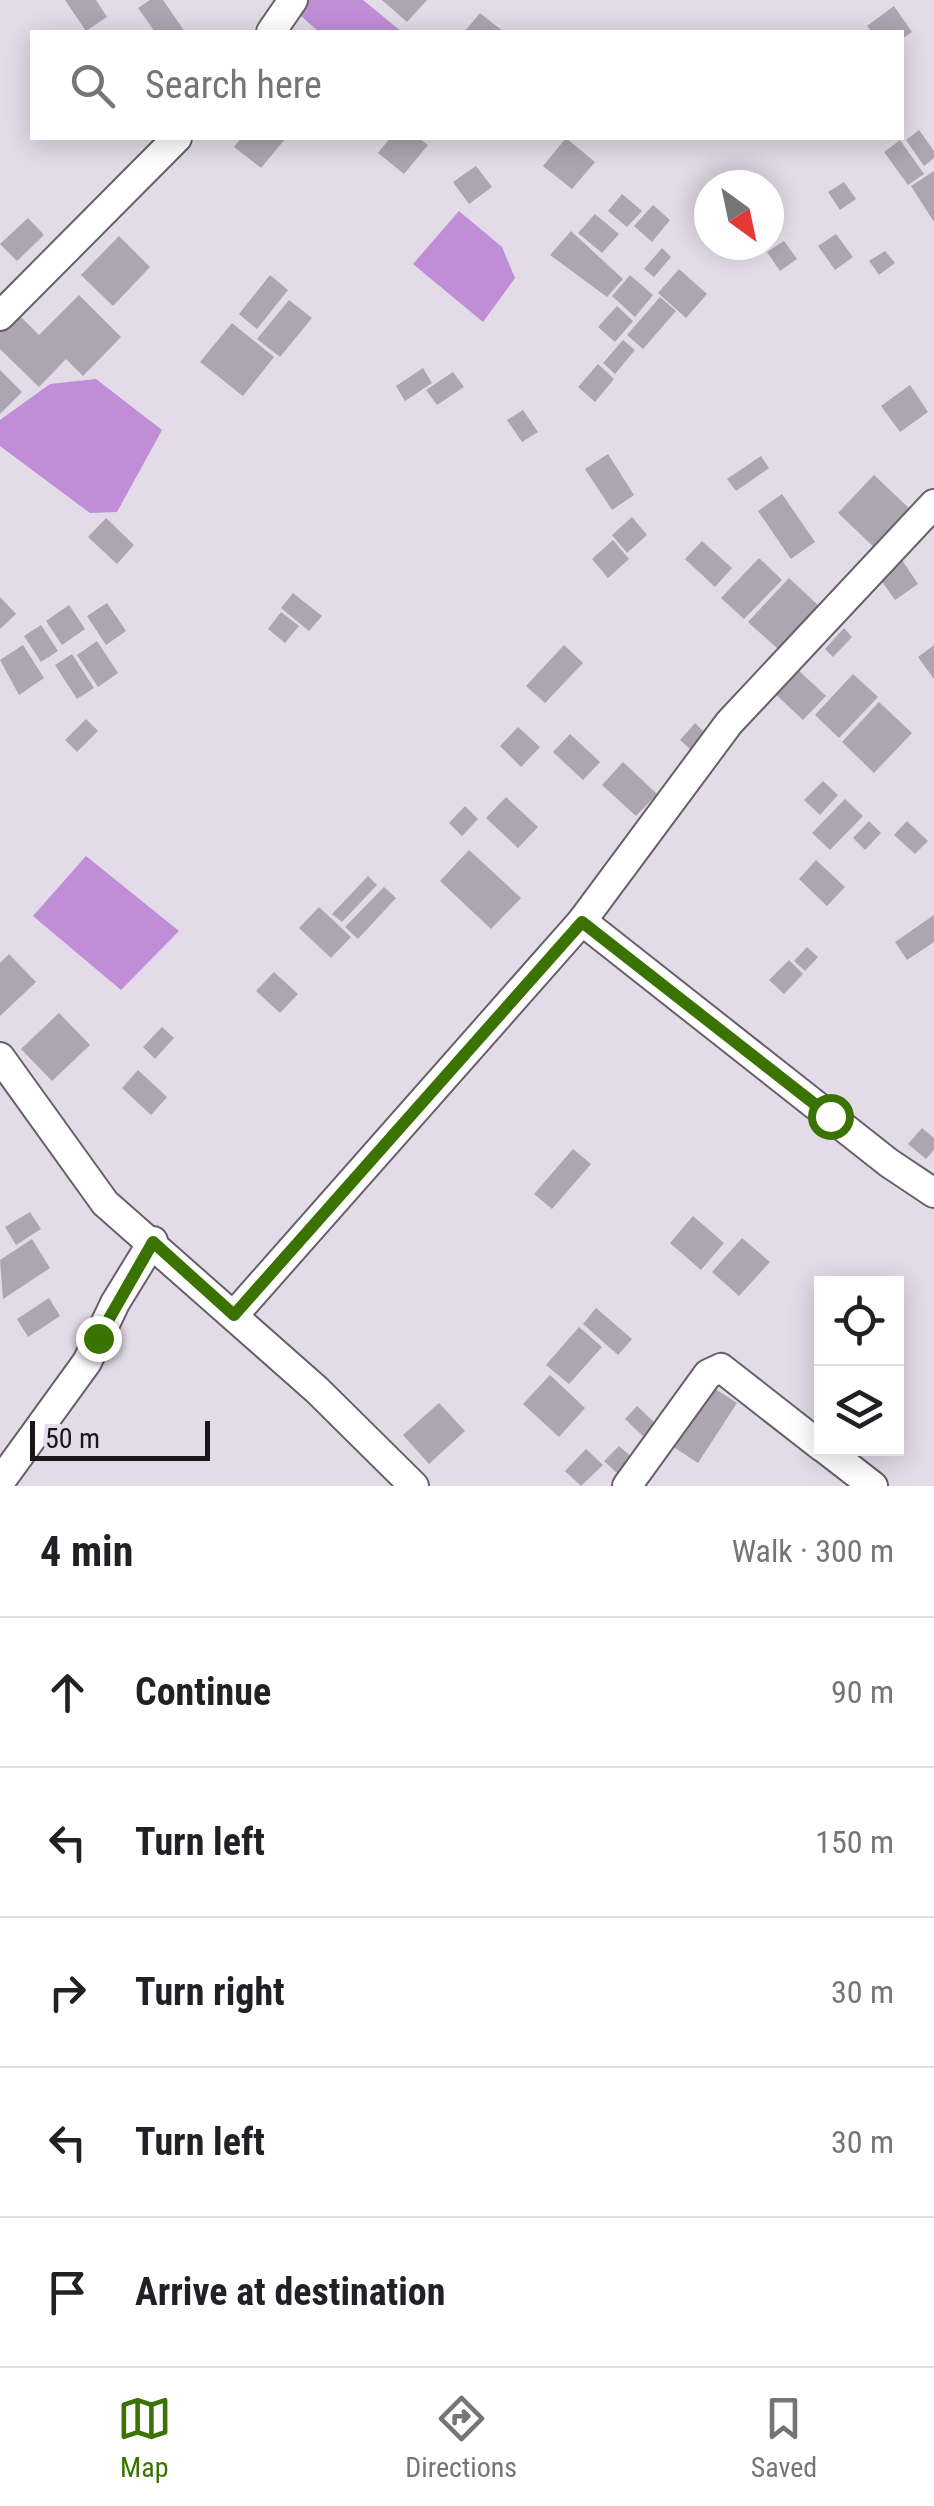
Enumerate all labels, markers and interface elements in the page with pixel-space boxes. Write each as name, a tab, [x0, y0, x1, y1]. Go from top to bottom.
search box	[30, 30, 904, 140]
icon: search	[65, 58, 120, 113]
text: Search here	[145, 63, 322, 107]
north arrow	[694, 170, 784, 260]
route start	[808, 1094, 854, 1140]
map controls	[814, 1276, 904, 1456]
button: locate	[814, 1276, 904, 1366]
route end	[76, 1316, 122, 1362]
button: layers	[814, 1366, 904, 1456]
scale bar	[30, 1416, 210, 1460]
text: 50 m	[45, 1422, 100, 1455]
text: 4 min	[40, 1527, 133, 1576]
text: Walk · 300 m	[732, 1532, 894, 1570]
icon: ahead	[40, 1665, 95, 1720]
text: Continue	[135, 1670, 271, 1714]
text: 90 m	[831, 1673, 894, 1711]
icon: left	[40, 1815, 95, 1870]
text: Turn left	[135, 1820, 265, 1864]
text: 150 m	[815, 1823, 894, 1861]
icon: right	[40, 1965, 95, 2020]
text: Turn right	[135, 1970, 285, 2014]
text: 30 m	[831, 1973, 894, 2011]
icon: left	[40, 2115, 95, 2170]
text: Turn left	[135, 2120, 265, 2164]
text: 30 m	[831, 2123, 894, 2161]
icon: arrive	[40, 2265, 95, 2320]
text: Arrive at destination	[135, 2270, 445, 2314]
tab: Map	[117, 2391, 172, 2484]
tab: Directions	[405, 2391, 517, 2484]
tab: Saved	[751, 2391, 817, 2484]

